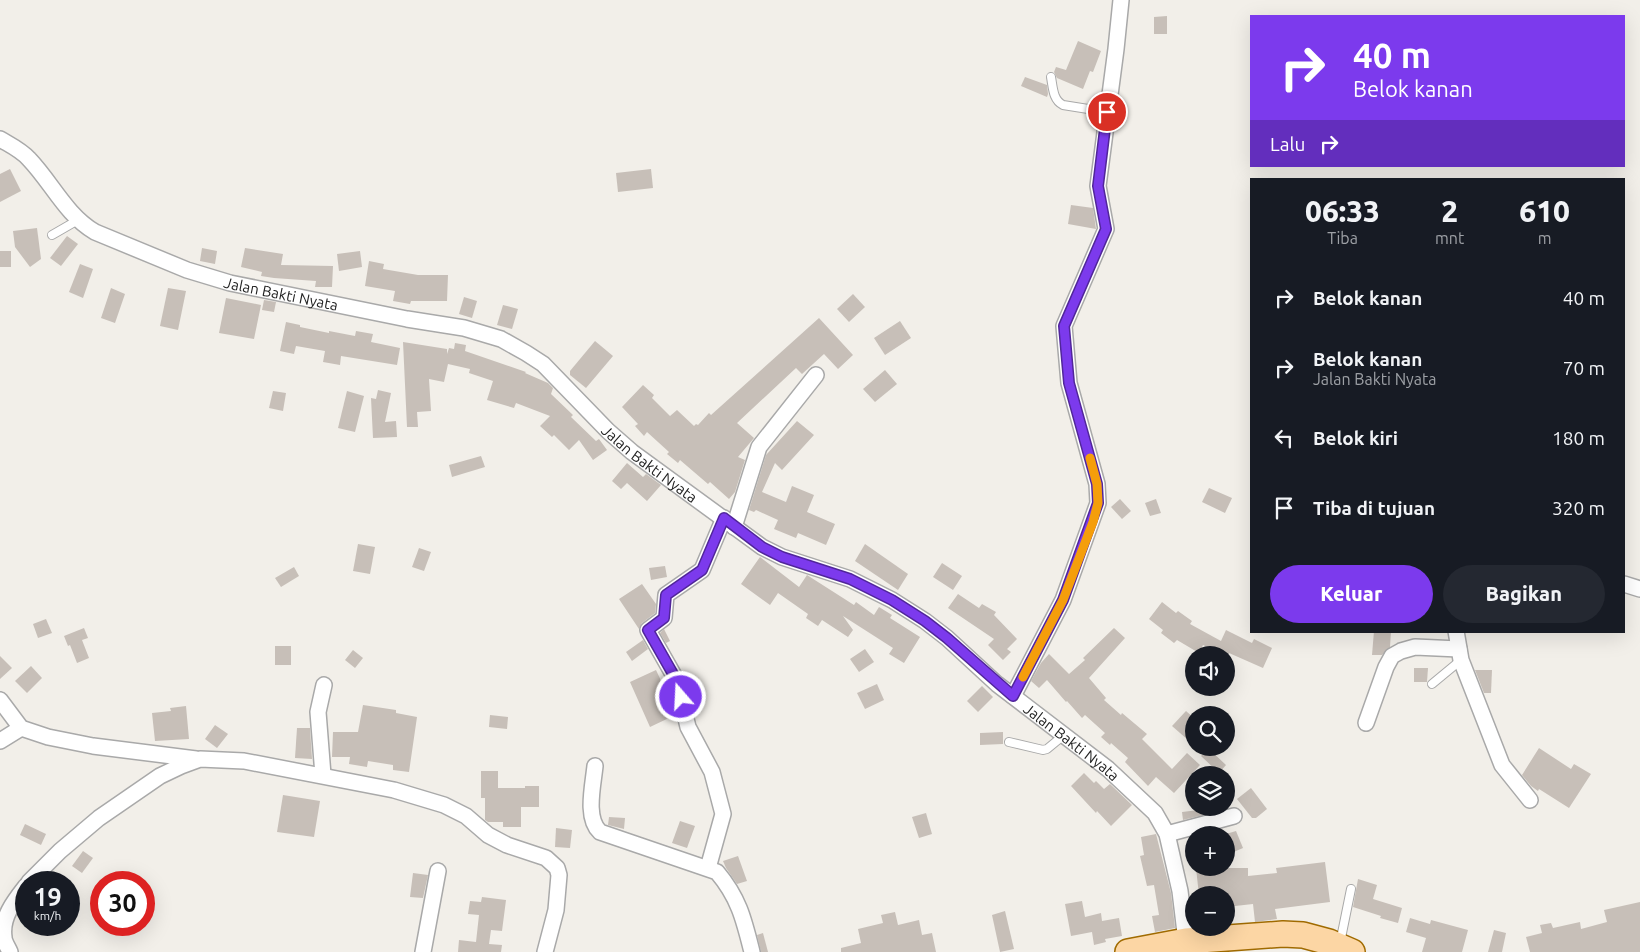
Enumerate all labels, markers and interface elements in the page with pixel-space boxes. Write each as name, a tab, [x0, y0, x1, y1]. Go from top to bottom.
icon: right	[1270, 35, 1335, 100]
text: 40 m	[1353, 35, 1431, 75]
text: Belok kanan	[1353, 76, 1473, 101]
pin	[1086, 91, 1128, 133]
icon: arrive	[1093, 98, 1121, 126]
icon: right	[1315, 130, 1343, 158]
text: Lalu	[1270, 133, 1305, 155]
text: 06:33	[1305, 194, 1380, 228]
text: 2	[1441, 194, 1458, 228]
text: 610	[1519, 194, 1570, 228]
text: Tiba	[1327, 229, 1358, 247]
text: mnt	[1435, 229, 1464, 247]
text: m	[1538, 229, 1552, 247]
street label: Jalan Bakti Nyata	[222, 273, 340, 313]
icon: right	[1270, 284, 1298, 312]
text: Belok kanan	[1313, 287, 1422, 309]
text: 40 m	[1563, 287, 1605, 309]
text: Belok kanan	[1313, 348, 1422, 370]
icon: right	[1270, 354, 1298, 382]
text: 70 m	[1563, 357, 1605, 379]
text: Jalan Bakti Nyata	[1313, 370, 1436, 388]
street label: Jalan Bakti Nyata	[598, 422, 701, 506]
icon: left	[1270, 424, 1298, 452]
text: Belok kiri	[1313, 427, 1398, 449]
text: 180 m	[1552, 427, 1605, 449]
icon: arrive	[1270, 494, 1298, 522]
text: Tiba di tujuan	[1313, 497, 1435, 519]
text: 320 m	[1552, 497, 1605, 519]
button: Keluar	[1270, 565, 1433, 623]
button: Bagikan	[1443, 565, 1605, 623]
map controls	[1185, 646, 1235, 936]
button: sound	[1185, 646, 1235, 696]
position arrow	[654, 670, 706, 722]
street label: Jalan Bakti Nyata	[1021, 699, 1123, 784]
button: search	[1185, 706, 1235, 756]
button: layers	[1185, 766, 1235, 816]
button: +	[1185, 826, 1235, 876]
speed limit sign: 30	[90, 871, 155, 936]
text: 19	[33, 883, 62, 911]
button: −	[1185, 886, 1235, 936]
text: km/h	[34, 909, 61, 922]

